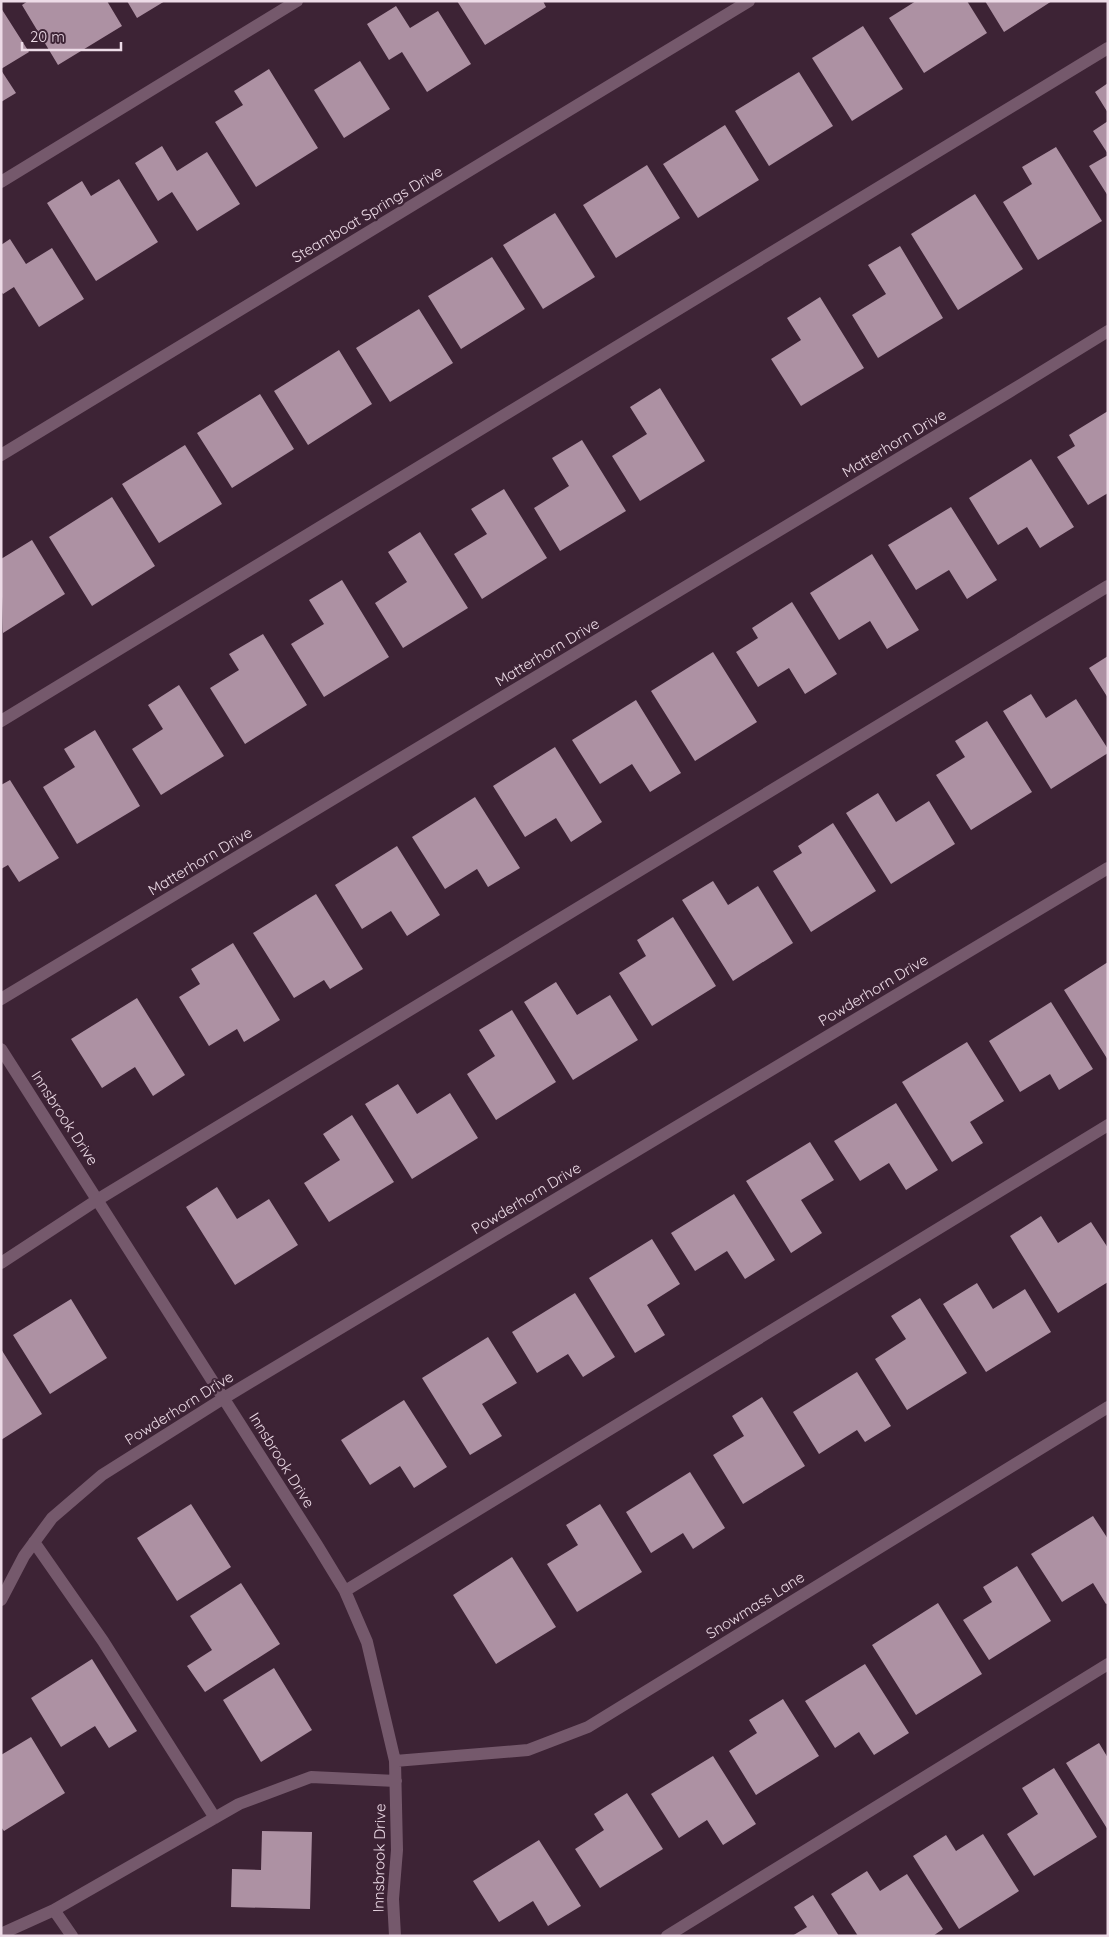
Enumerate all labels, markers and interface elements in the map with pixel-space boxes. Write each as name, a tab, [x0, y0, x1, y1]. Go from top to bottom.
scale bar	[22, 20, 121, 52]
text: 20 m	[30, 27, 65, 46]
street label: Steamboat Springs Drive	[288, 161, 446, 267]
street label: Matterhorn Drive	[839, 404, 949, 482]
street label: Matterhorn Drive	[492, 613, 602, 691]
street label: Matterhorn Drive	[145, 822, 255, 900]
street label: Powderhorn Drive	[815, 950, 931, 1030]
street label: Innsbrook Drive	[27, 1067, 103, 1169]
street label: Powderhorn Drive	[468, 1158, 584, 1238]
street label: Powderhorn Drive	[121, 1367, 237, 1449]
street label: Innsbrook Drive	[245, 1409, 319, 1511]
street label: Snowmass Lane	[702, 1567, 808, 1643]
street label: Innsbrook Drive	[369, 1803, 389, 1913]

